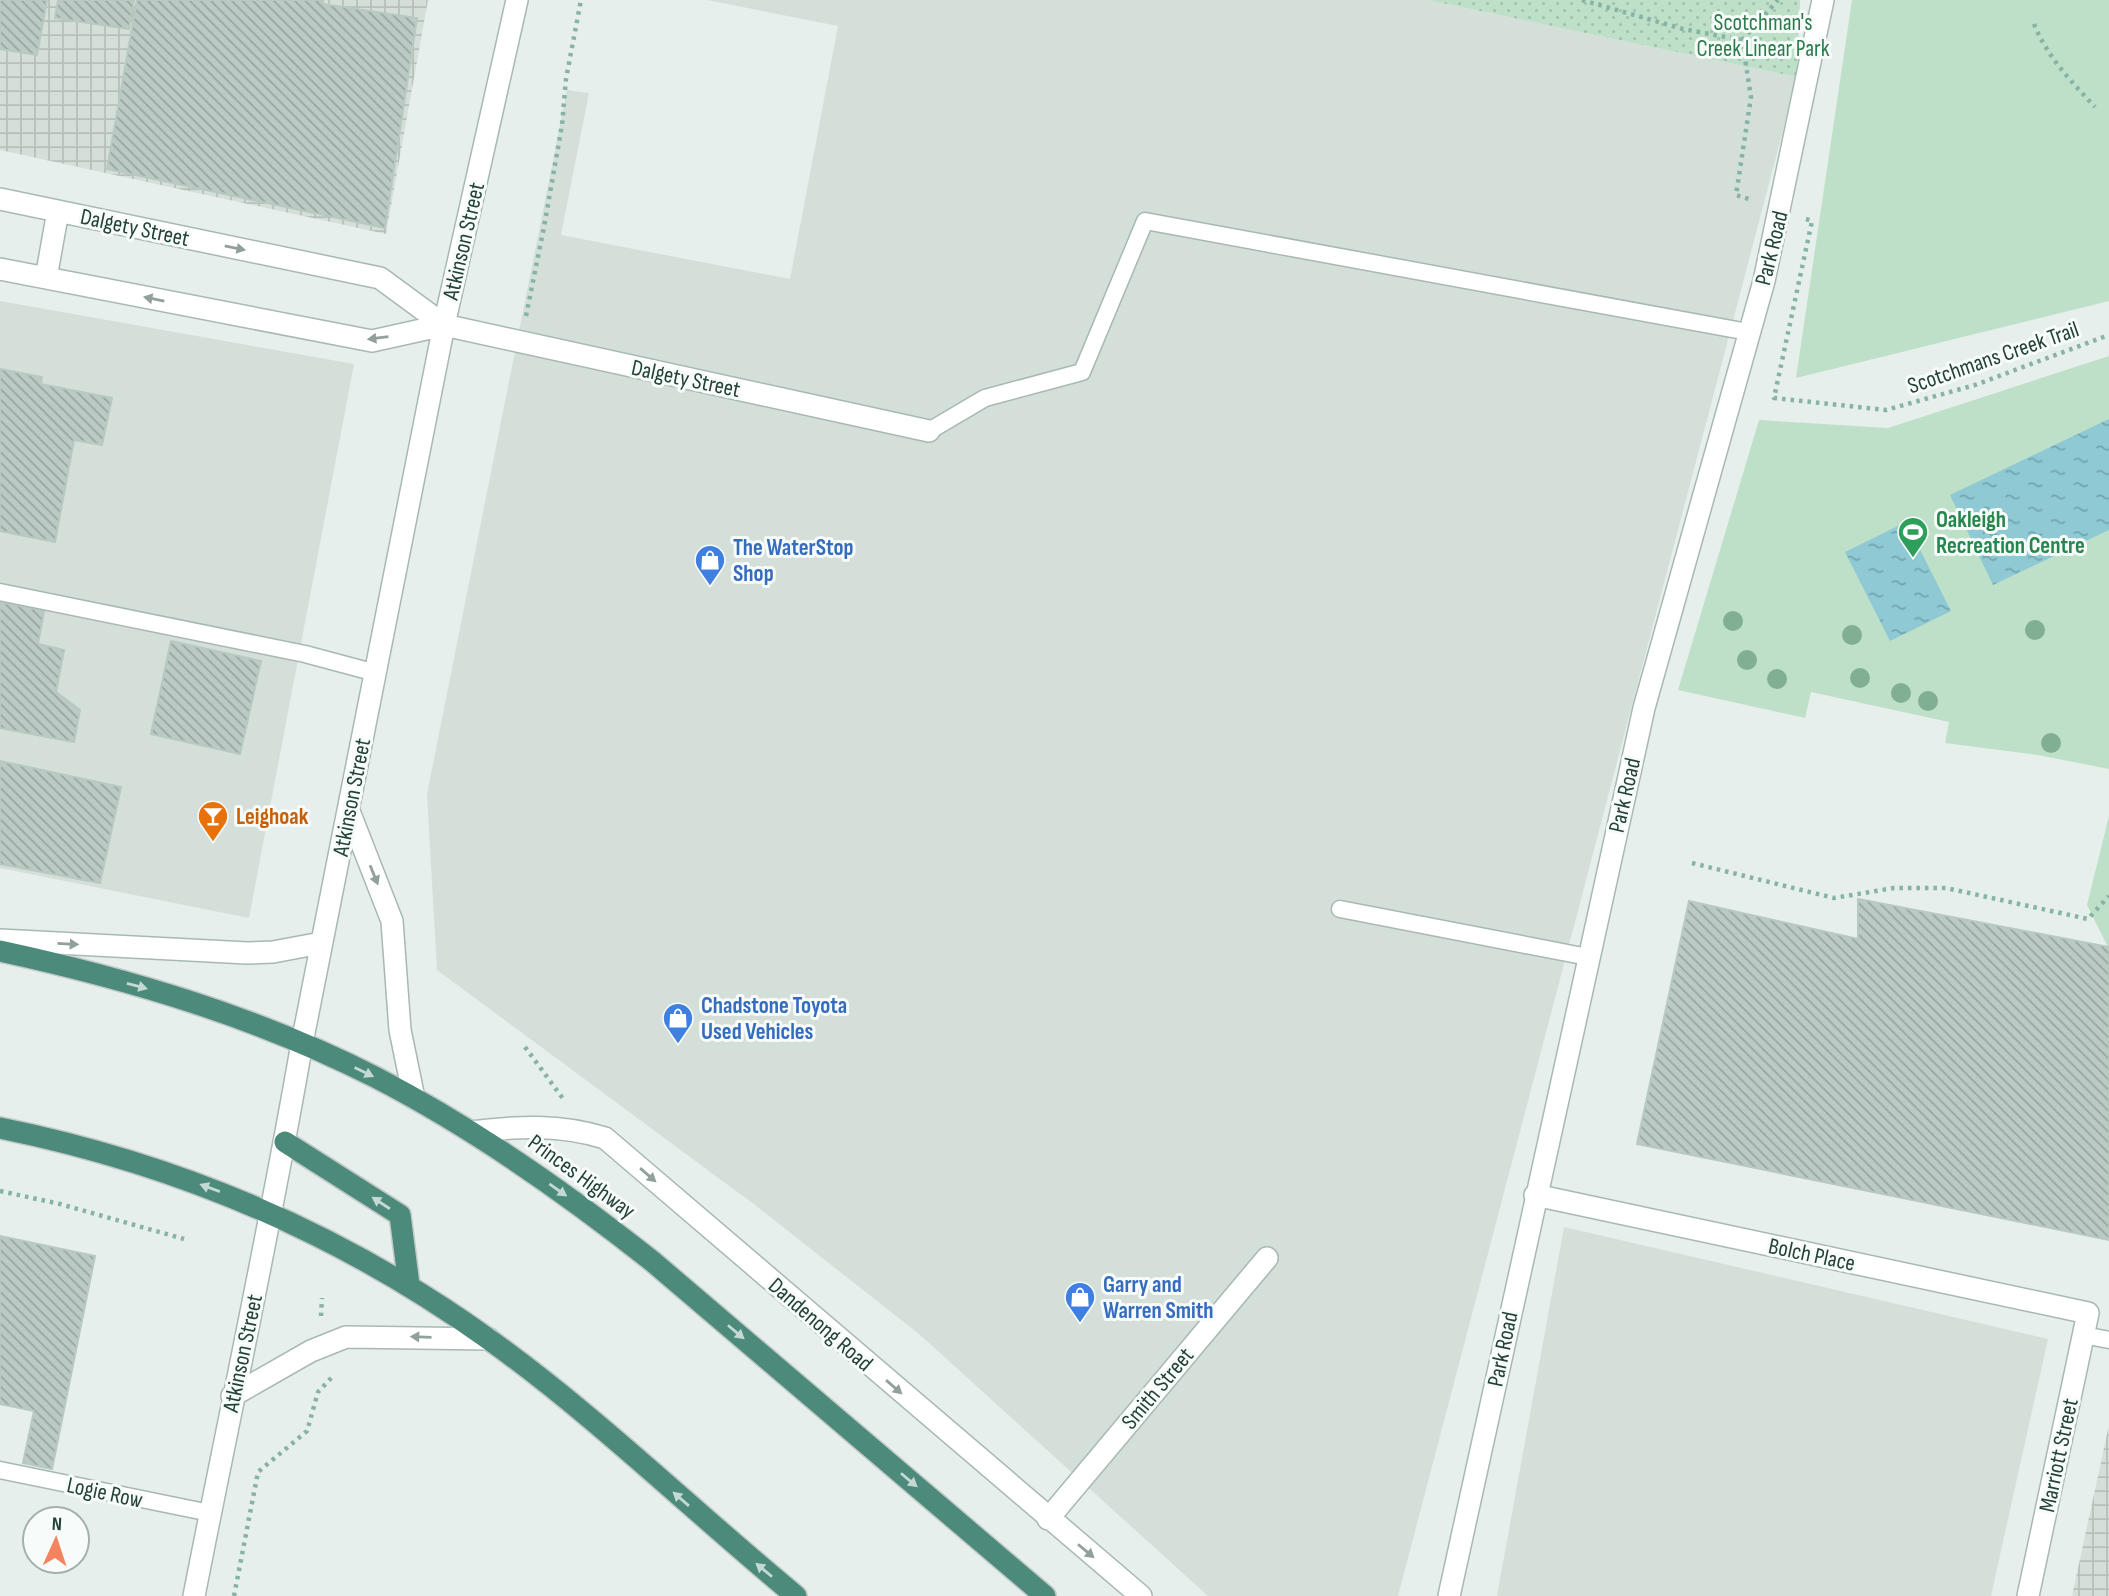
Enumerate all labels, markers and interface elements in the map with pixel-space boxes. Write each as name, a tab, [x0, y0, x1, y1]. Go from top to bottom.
park label: Scotchman's Creek Linear Park	[1697, 9, 1830, 63]
street label: Atkinson Street	[437, 180, 491, 304]
street label: Dalgety Street	[78, 203, 192, 253]
street label: Park Road	[1749, 208, 1795, 288]
one-way arrow	[224, 243, 246, 254]
one-way arrow	[143, 293, 165, 304]
street label: Scotchmans Creek Trail	[1904, 316, 2083, 400]
one-way arrow	[367, 333, 389, 344]
street label: Dalgety Street	[629, 354, 743, 404]
place label: Oakleigh Recreation Centre	[1936, 506, 2085, 560]
sports icon: Oakleigh Recreation Centre	[1896, 515, 1930, 559]
place label: The WaterStop Shop	[733, 534, 854, 588]
shop icon: The WaterStop Shop	[693, 543, 727, 587]
street label: Atkinson Street	[327, 736, 377, 860]
street label: Park Road	[1603, 755, 1647, 835]
bar icon: Leighoak	[196, 799, 230, 843]
place label: Leighoak	[236, 803, 309, 831]
one-way arrow	[368, 864, 379, 885]
one-way arrow	[57, 939, 79, 950]
one-way arrow	[127, 981, 149, 992]
place label: Chadstone Toyota Used Vehicles	[701, 992, 847, 1046]
shop icon: Chadstone Toyota Used Vehicles	[661, 1001, 695, 1045]
one-way arrow	[354, 1066, 374, 1078]
street label: Princes Highway	[522, 1128, 641, 1225]
one-way arrow	[639, 1167, 656, 1182]
one-way arrow	[199, 1182, 220, 1193]
one-way arrow	[549, 1183, 567, 1197]
one-way arrow	[371, 1197, 391, 1210]
street label: Bolch Place	[1766, 1232, 1858, 1278]
place label: Garry and Warren Smith	[1103, 1271, 1214, 1325]
street label: Dandenong Road	[762, 1272, 878, 1378]
shop icon: Garry and Warren Smith	[1063, 1280, 1097, 1324]
street label: Atkinson Street	[217, 1292, 269, 1416]
street label: Park Road	[1481, 1309, 1525, 1389]
one-way arrow	[727, 1324, 744, 1339]
one-way arrow	[409, 1331, 431, 1342]
street label: Smith Street	[1116, 1342, 1200, 1435]
one-way arrow	[886, 1379, 903, 1394]
street label: Marriott Street	[2033, 1396, 2085, 1515]
street label: Logie Row	[64, 1471, 145, 1515]
one-way arrow	[900, 1472, 918, 1488]
one-way arrow	[672, 1492, 689, 1507]
north arrow	[21, 1505, 91, 1575]
text: N	[51, 1513, 62, 1536]
one-way arrow	[1078, 1543, 1095, 1558]
one-way arrow	[755, 1562, 773, 1578]

